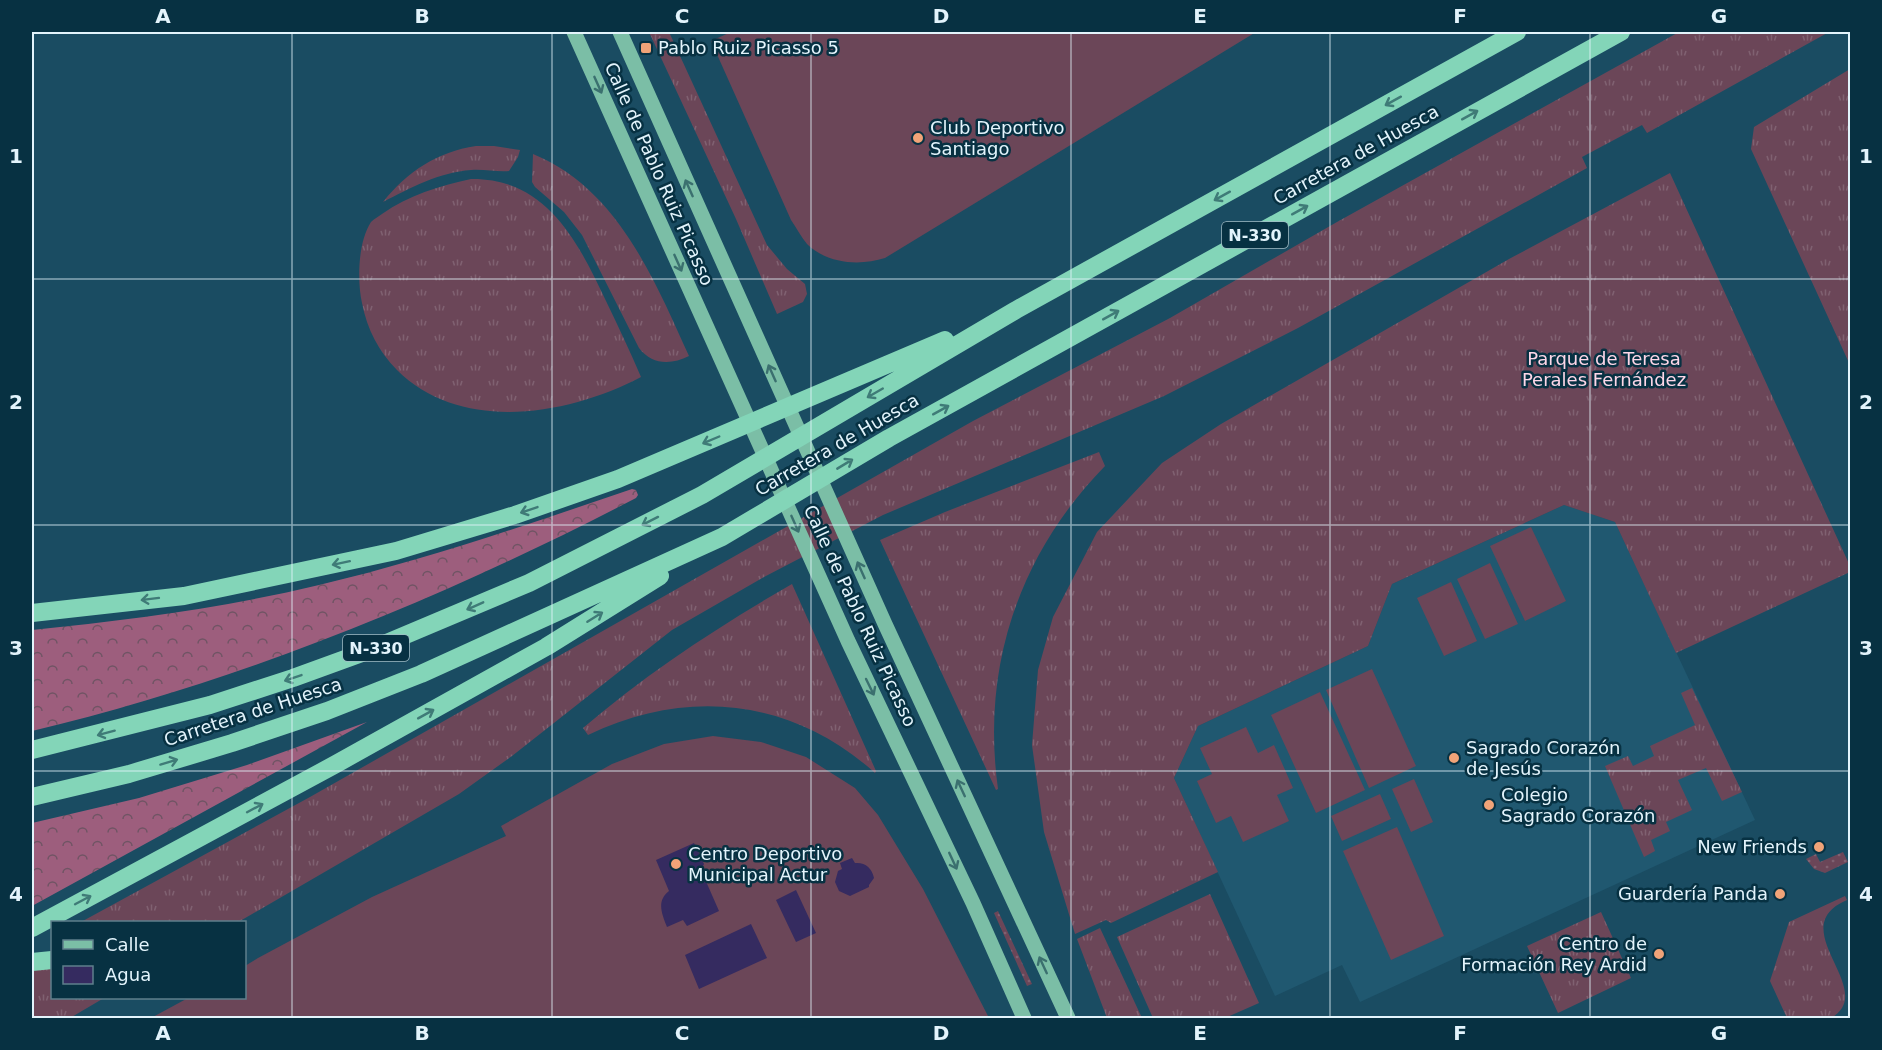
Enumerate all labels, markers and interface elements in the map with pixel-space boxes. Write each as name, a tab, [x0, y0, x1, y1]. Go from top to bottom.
text: A	[155, 4, 171, 28]
text: B	[414, 4, 430, 28]
text: C	[675, 4, 689, 28]
text: D	[933, 4, 949, 28]
text: E	[1193, 4, 1207, 28]
text: F	[1453, 4, 1467, 28]
text: G	[1711, 4, 1727, 28]
place label: Pablo Ruiz Picasso 5	[658, 37, 839, 58]
marker: Pablo Ruiz Picasso 5	[639, 41, 653, 55]
street label: Calle de Pablo Ruiz Picasso	[601, 59, 718, 289]
one-way arrow	[593, 75, 605, 93]
one-way arrow	[1385, 95, 1402, 107]
street label: Carretera de Huesca	[1270, 100, 1442, 209]
one-way arrow	[1462, 109, 1479, 121]
place label: Club Deportivo Santiago	[930, 117, 1065, 159]
marker: Club Deportivo Santiago	[911, 131, 925, 145]
text: 1	[9, 144, 23, 168]
text: 1	[1859, 144, 1873, 168]
one-way arrow	[683, 179, 694, 197]
one-way arrow	[1214, 191, 1232, 202]
one-way arrow	[1291, 204, 1308, 216]
road number: N-330	[1222, 222, 1288, 248]
one-way arrow	[673, 253, 684, 271]
one-way arrow	[1102, 309, 1119, 321]
park label: Parque de Teresa Perales Fernández	[1522, 348, 1686, 390]
one-way arrow	[766, 365, 778, 383]
one-way arrow	[867, 387, 884, 399]
street label: Carretera de Huesca	[751, 389, 922, 500]
text: 2	[9, 390, 23, 414]
text: 2	[1859, 390, 1873, 414]
one-way arrow	[931, 404, 949, 415]
one-way arrow	[702, 435, 720, 446]
one-way arrow	[836, 458, 853, 470]
street label: Calle de Pablo Ruiz Picasso	[800, 502, 921, 730]
one-way arrow	[520, 505, 539, 516]
one-way arrow	[790, 514, 802, 532]
one-way arrow	[642, 516, 660, 528]
one-way arrow	[332, 558, 351, 569]
one-way arrow	[855, 562, 867, 580]
one-way arrow	[140, 594, 160, 605]
one-way arrow	[466, 601, 484, 613]
one-way arrow	[586, 610, 603, 623]
road number: N-330	[343, 635, 409, 661]
text: 3	[9, 636, 23, 660]
text: 3	[1859, 636, 1873, 660]
street label: Carretera de Huesca	[161, 673, 344, 750]
one-way arrow	[284, 673, 303, 684]
one-way arrow	[865, 677, 877, 695]
one-way arrow	[417, 708, 434, 720]
one-way arrow	[97, 727, 116, 739]
place label: Sagrado Corazón de Jesús	[1466, 737, 1620, 779]
marker: Sagrado Corazón de Jesús	[1447, 751, 1461, 765]
one-way arrow	[159, 756, 178, 767]
one-way arrow	[955, 780, 967, 798]
place label: Colegio Sagrado Corazón	[1501, 784, 1655, 826]
marker: Colegio Sagrado Corazón	[1482, 798, 1496, 812]
one-way arrow	[245, 802, 263, 813]
place label: New Friends	[1697, 836, 1807, 857]
marker: New Friends	[1812, 840, 1826, 854]
place label: Centro Deportivo Municipal Actur	[688, 843, 842, 885]
one-way arrow	[947, 852, 959, 870]
marker: Centro Deportivo Municipal Actur	[669, 857, 683, 871]
text: 4	[9, 882, 23, 906]
text: 4	[1859, 882, 1873, 906]
place label: Guardería Panda	[1618, 883, 1768, 904]
marker: Guardería Panda	[1773, 887, 1787, 901]
one-way arrow	[74, 894, 92, 906]
legend	[51, 921, 246, 999]
place label: Centro de Formación Rey Ardid	[1461, 933, 1647, 975]
text: Calle	[105, 934, 150, 955]
marker: Centro de Formación Rey Ardid	[1652, 947, 1666, 961]
one-way arrow	[1037, 957, 1049, 975]
text: Agua	[105, 964, 151, 985]
text: A	[155, 1021, 171, 1045]
text: B	[414, 1021, 430, 1045]
text: C	[675, 1021, 689, 1045]
text: D	[933, 1021, 949, 1045]
text: E	[1193, 1021, 1207, 1045]
text: F	[1453, 1021, 1467, 1045]
text: G	[1711, 1021, 1727, 1045]

